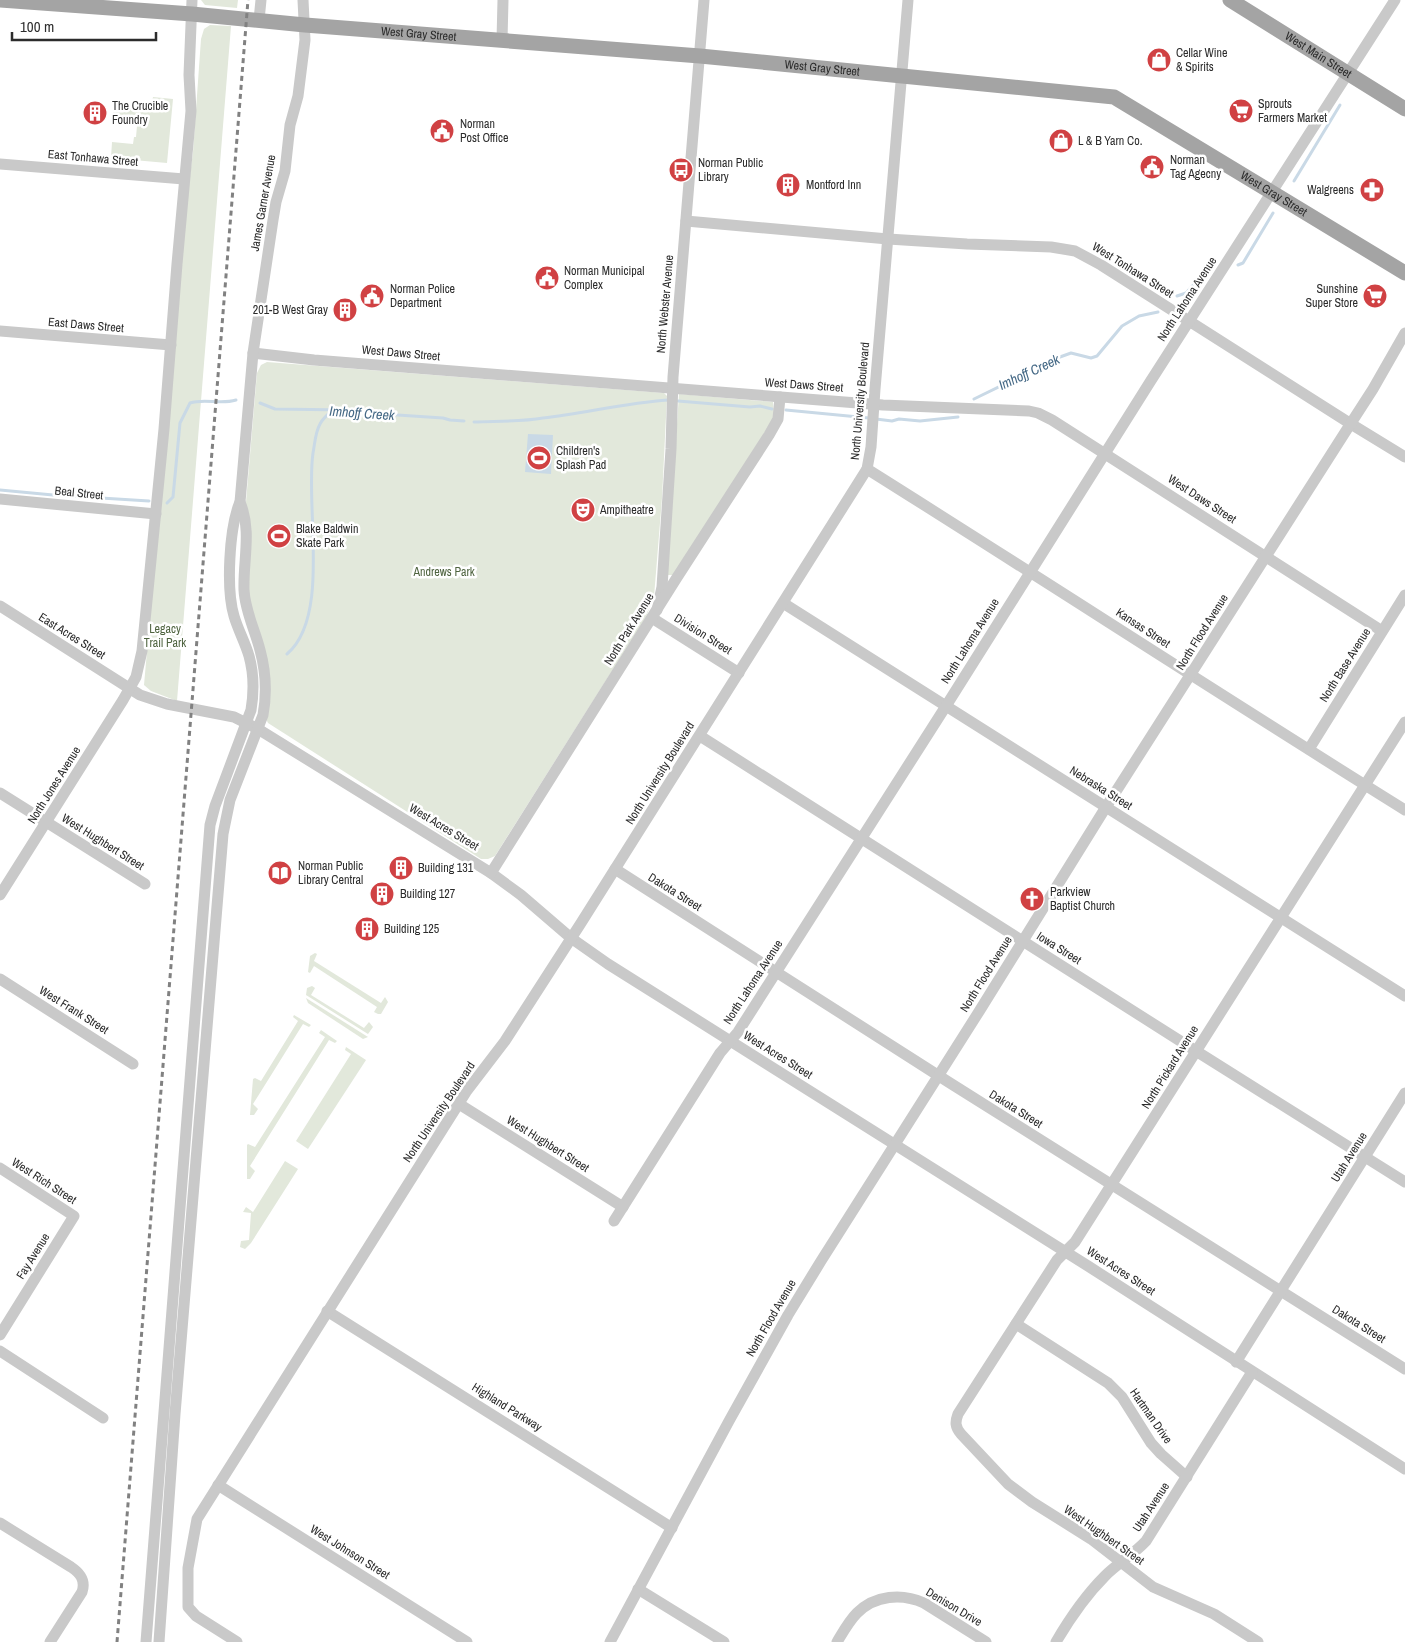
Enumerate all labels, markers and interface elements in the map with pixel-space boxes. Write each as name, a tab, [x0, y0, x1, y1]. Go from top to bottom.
scale bar	[12, 10, 156, 42]
text: 100 m	[20, 16, 54, 37]
street label: West Gray Street	[380, 23, 457, 45]
street label: West Main Street	[1282, 28, 1355, 82]
place label: Cellar Wine & Spirits	[1176, 45, 1227, 75]
shop icon: Cellar Wine & Spirits	[1146, 47, 1172, 73]
street label: West Gray Street	[784, 56, 861, 80]
place label: Sprouts Farmers Market	[1258, 96, 1327, 126]
place label: The Crucible Foundry	[112, 98, 168, 128]
supermarket icon: Sprouts Farmers Market	[1228, 98, 1254, 124]
building icon: The Crucible Foundry	[82, 100, 108, 126]
place label: Norman Post Office	[460, 116, 509, 146]
public building icon: Norman Post Office	[429, 118, 455, 144]
shop icon: L & B Yarn Co.	[1048, 128, 1074, 154]
place label: L & B Yarn Co.	[1078, 133, 1142, 149]
street label: East Tonhawa Street	[47, 146, 139, 170]
place label: Norman Tag Agecny	[1170, 152, 1221, 182]
street label: James Garner Avenue	[247, 153, 279, 253]
public building icon: Norman Tag Agecny	[1139, 154, 1165, 180]
place label: Norman Public Library	[698, 155, 763, 185]
bus stop icon: Norman Public Library	[668, 157, 694, 183]
street label: West Gray Street	[1237, 167, 1310, 220]
building icon: Montford Inn	[775, 172, 801, 198]
place label: Montford Inn	[806, 177, 861, 193]
pharmacy icon: Walgreens	[1359, 177, 1385, 203]
place label: Walgreens	[1307, 182, 1354, 198]
street label: West Tonhawa Street	[1089, 239, 1177, 302]
street label: North Webster Avenue	[653, 254, 677, 354]
street label: North Lahoma Avenue	[1154, 254, 1220, 344]
place label: Norman Municipal Complex	[564, 263, 644, 293]
public building icon: Norman Municipal Complex	[534, 265, 560, 291]
place label: Norman Police Department	[390, 281, 455, 311]
place label: Sunshine Super Store	[1305, 281, 1358, 311]
public building icon: Norman Police Department	[359, 283, 385, 309]
supermarket icon: Sunshine Super Store	[1362, 283, 1388, 309]
building icon: 201-B West Gray	[332, 297, 358, 323]
place label: 201-B West Gray	[253, 302, 328, 318]
street label: East Daws Street	[47, 314, 125, 336]
street label: North University Boulevard	[847, 341, 873, 461]
street label: West Daws Street	[361, 342, 441, 364]
water label: Imhoff Creek	[996, 349, 1064, 394]
street label: West Daws Street	[764, 374, 844, 396]
water label: Imhoff Creek	[329, 402, 397, 424]
place label: Children's Splash Pad	[556, 443, 606, 473]
sports icon: Children's Splash Pad	[526, 445, 552, 471]
street label: West Daws Street	[1165, 471, 1240, 527]
street label: Beal Street	[54, 482, 104, 504]
theatre icon: Ampitheatre	[570, 497, 596, 523]
place label: Ampitheatre	[599, 502, 654, 518]
place label: Blake Baldwin Skate Park	[296, 521, 358, 551]
sports icon: Blake Baldwin Skate Park	[266, 523, 292, 549]
park label: Andrews Park	[412, 564, 475, 580]
street label: North Park Avenue	[600, 590, 658, 668]
street label: North Flood Avenue	[1172, 591, 1232, 673]
street label: North Lahoma Avenue	[937, 595, 1003, 687]
street label: Kansas Street	[1113, 604, 1173, 652]
street label: East Acres Street	[36, 609, 109, 663]
street label: Division Street	[671, 610, 735, 658]
park label: Legacy Trail Park	[144, 621, 186, 651]
street label: North Base Avenue	[1316, 625, 1374, 705]
street label: North University Boulevard	[622, 719, 698, 827]
street label: North Jones Avenue	[24, 743, 84, 827]
street label: Nebraska Street	[1067, 762, 1136, 814]
street label: West Acres Street	[406, 800, 482, 854]
street label: West Hughbert Street	[59, 810, 148, 874]
building icon: Building 131	[388, 855, 414, 881]
place label: Norman Public Library Central	[298, 858, 363, 888]
library icon: Norman Public Library Central	[267, 860, 293, 886]
place label: Building 131	[418, 860, 474, 876]
street label: Dakota Street	[645, 869, 705, 915]
building icon: Building 127	[369, 881, 395, 907]
place label: Parkview Baptist Church	[1050, 884, 1115, 914]
place label: Building 127	[400, 886, 456, 902]
church icon: Parkview Baptist Church	[1019, 886, 1045, 912]
building icon: Building 125	[354, 916, 380, 942]
place label: Building 125	[384, 921, 440, 937]
street label: Iowa Street	[1034, 928, 1085, 968]
street label: North Flood Avenue	[956, 933, 1016, 1015]
street label: North Lahoma Avenue	[720, 937, 786, 1027]
street label: West Frank Street	[36, 982, 112, 1038]
street label: North Pickard Avenue	[1138, 1022, 1202, 1112]
street label: West Acres Street	[740, 1027, 816, 1083]
street label: North University Boulevard	[399, 1059, 479, 1165]
street label: Dakota Street	[986, 1086, 1046, 1132]
street label: West Hughbert Street	[504, 1112, 593, 1176]
street label: Utah Avenue	[1327, 1129, 1371, 1185]
street label: West Rich Street	[9, 1154, 80, 1208]
street label: Fay Avenue	[13, 1230, 53, 1282]
street label: West Acres Street	[1084, 1243, 1159, 1299]
street label: North Flood Avenue	[742, 1276, 800, 1360]
street label: Dakota Street	[1329, 1301, 1389, 1347]
street label: Highland Parkway	[469, 1379, 545, 1435]
street label: Hartman Drive	[1126, 1385, 1176, 1447]
street label: Utah Avenue	[1129, 1479, 1173, 1535]
street label: West Hughbert Street	[1061, 1501, 1147, 1569]
street label: West Johnson Street	[307, 1521, 393, 1583]
street label: Denison Drive	[923, 1584, 985, 1630]

